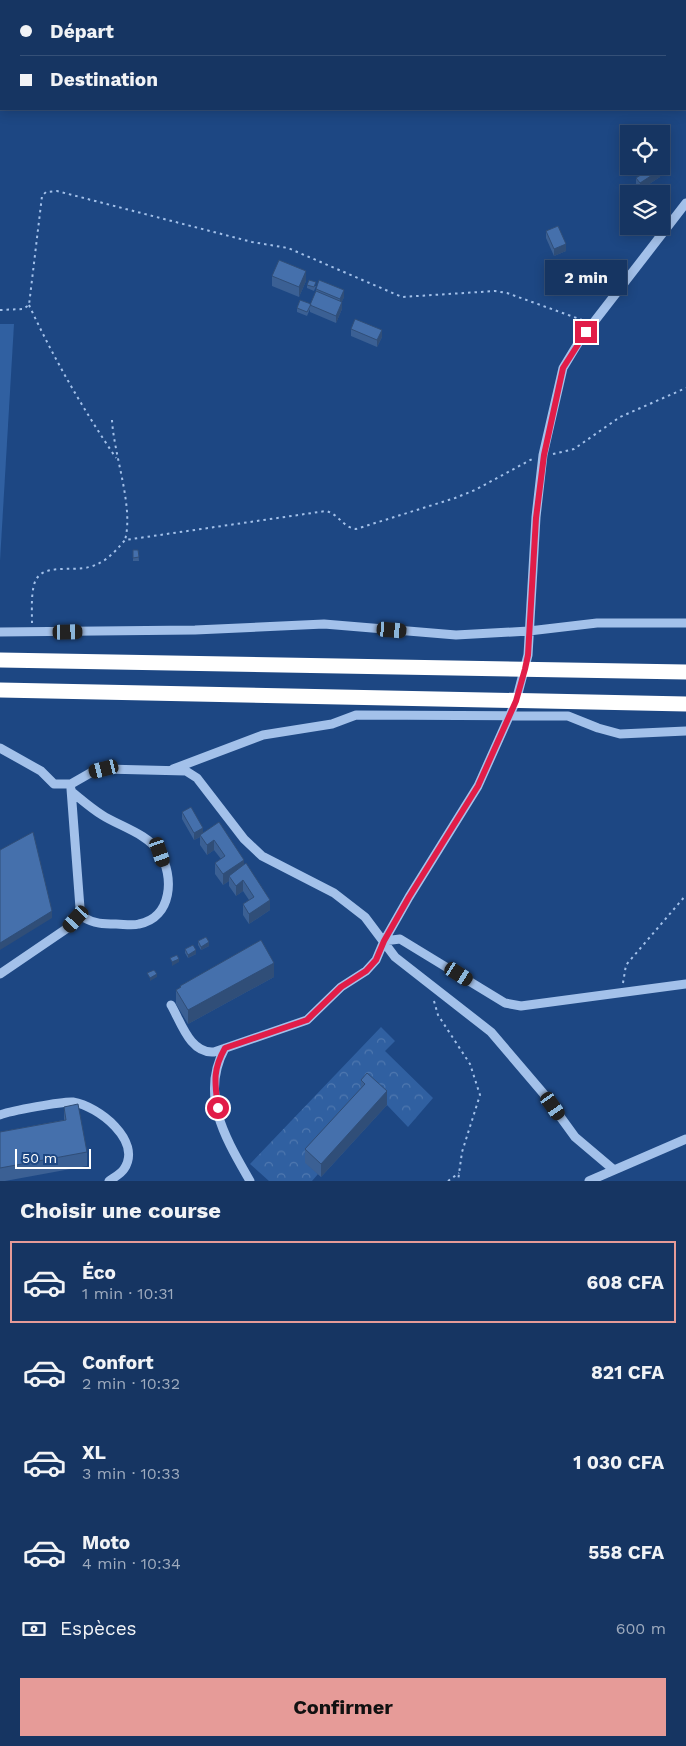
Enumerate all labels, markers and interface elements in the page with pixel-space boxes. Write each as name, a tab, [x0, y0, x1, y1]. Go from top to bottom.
text: Départ	[50, 20, 114, 43]
text: Destination	[50, 68, 158, 91]
map controls	[620, 125, 670, 235]
button: locate	[620, 125, 670, 175]
button: layers	[620, 185, 670, 235]
callout: 2 min	[545, 260, 627, 294]
text: 2 min	[564, 268, 608, 287]
route end	[575, 321, 597, 343]
car	[376, 621, 407, 639]
car	[52, 624, 83, 640]
car	[87, 758, 120, 780]
car	[148, 835, 171, 869]
car	[60, 903, 91, 935]
car	[442, 960, 475, 988]
car	[538, 1089, 567, 1123]
route start	[207, 1097, 229, 1119]
scale bar	[15, 1146, 91, 1169]
text: 50 m	[22, 1150, 57, 1166]
text: Choisir une course	[20, 1198, 221, 1223]
icon: car	[22, 1260, 67, 1305]
text: Éco	[82, 1261, 116, 1284]
text: 608 CFA	[586, 1271, 664, 1294]
text: 1 min · 10:31	[82, 1284, 174, 1303]
icon: car	[22, 1350, 67, 1395]
text: Confort	[82, 1351, 153, 1374]
text: 821 CFA	[591, 1361, 664, 1384]
text: 2 min · 10:32	[82, 1374, 180, 1393]
icon: car	[22, 1440, 67, 1485]
text: XL	[82, 1441, 106, 1464]
text: 1 030 CFA	[573, 1451, 664, 1474]
text: 3 min · 10:33	[82, 1464, 180, 1483]
icon: car	[22, 1530, 67, 1575]
text: Moto	[82, 1531, 130, 1554]
text: 558 CFA	[588, 1541, 664, 1564]
text: 4 min · 10:34	[82, 1554, 181, 1573]
icon: cash	[20, 1615, 48, 1643]
text: Espèces	[60, 1617, 137, 1640]
text: 600 m	[616, 1619, 666, 1638]
button: Confirmer	[20, 1678, 666, 1736]

